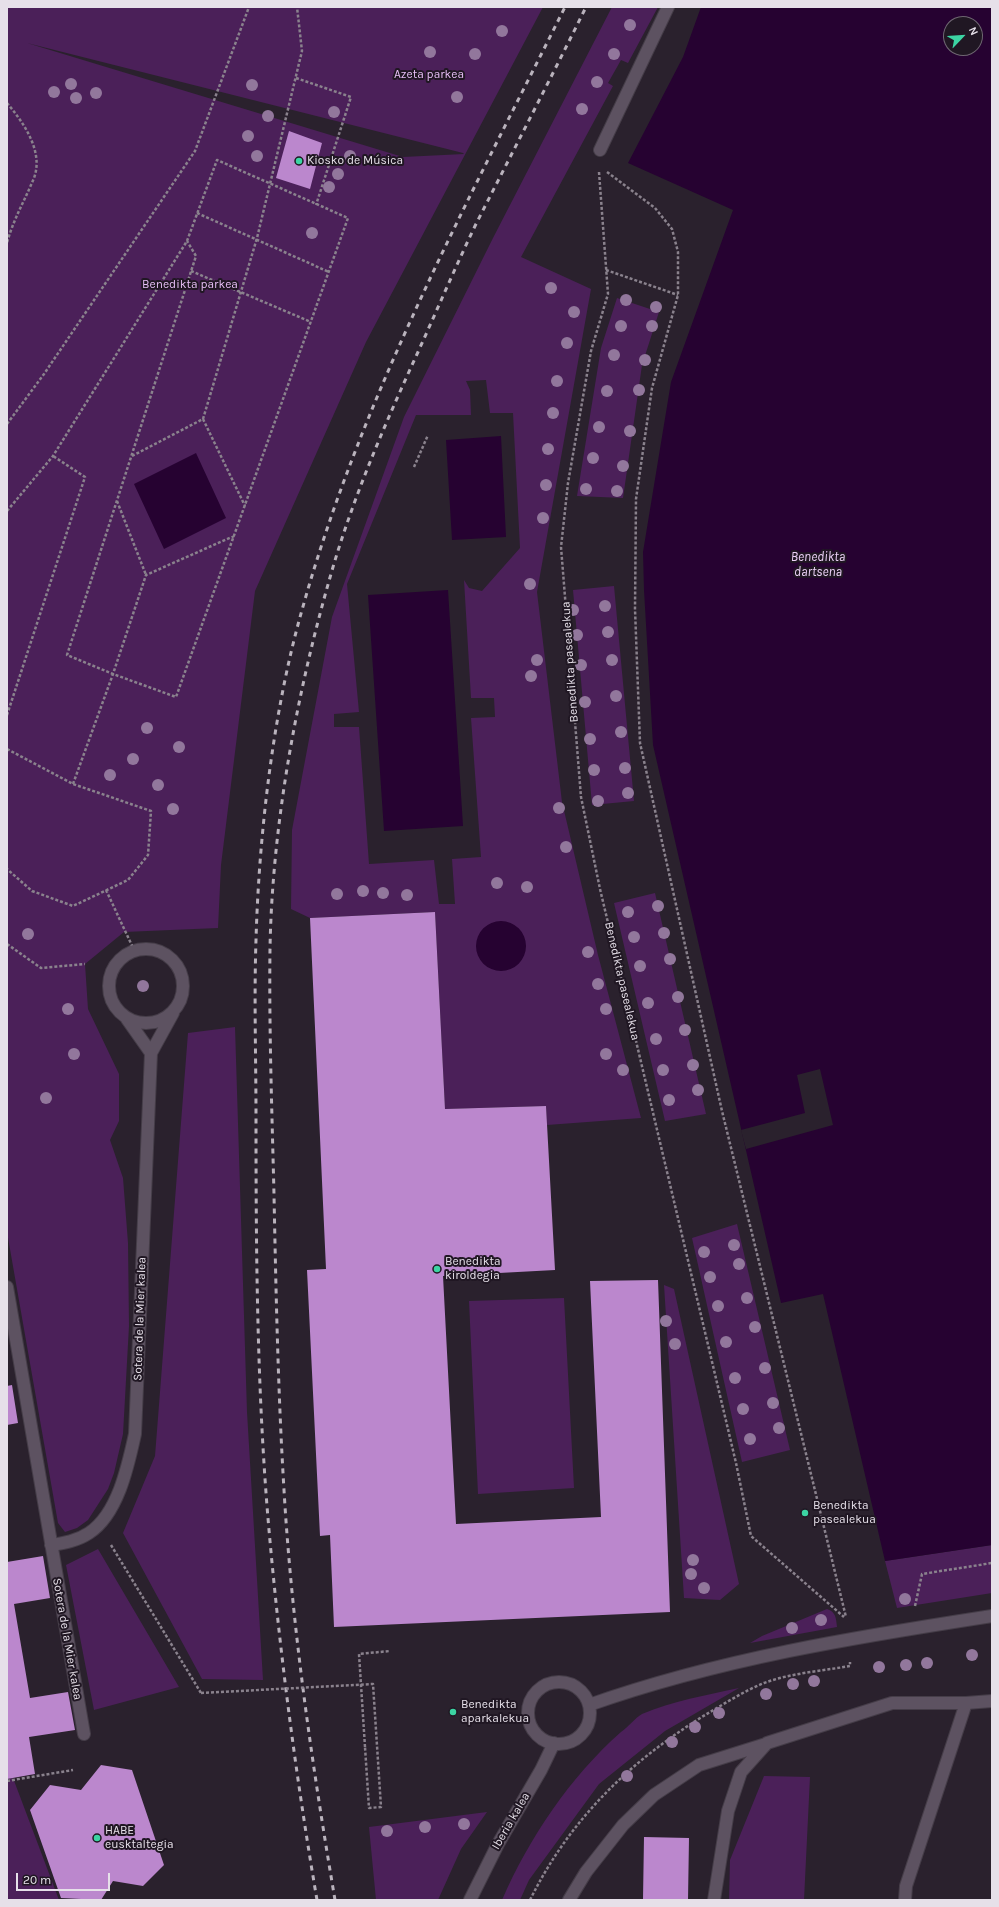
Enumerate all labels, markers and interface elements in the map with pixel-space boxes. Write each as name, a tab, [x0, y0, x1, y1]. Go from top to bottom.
north arrow	[943, 16, 983, 56]
text: N	[966, 25, 981, 37]
park label: Azeta parkea	[394, 68, 464, 82]
place label: Kiosko de Música	[307, 154, 403, 168]
marker: Kiosko de Música	[294, 156, 304, 166]
park label: Benedikta parkea	[142, 278, 238, 292]
water label: Benedikta dartsena	[791, 549, 845, 580]
street label: Benedikta pasealekua	[559, 601, 581, 723]
street label: Benedikta pasealekua	[601, 920, 643, 1042]
place label: Benedikta kiroldegia	[445, 1255, 501, 1283]
street label: Sotera de la Mier kalea	[131, 1257, 149, 1381]
marker: Benedikta kiroldegia	[432, 1264, 442, 1274]
place label: Benedikta pasealekua	[813, 1499, 876, 1527]
marker: Benedikta pasealekua	[800, 1508, 810, 1518]
street label: Sotera de la Mier kalea	[49, 1577, 85, 1701]
place label: Benedikta aparkalekua	[461, 1698, 529, 1726]
marker: Benedikta aparkalekua	[448, 1707, 458, 1717]
street label: Iberia kalea	[489, 1790, 533, 1852]
place label: HABE eusktaltegia	[105, 1824, 174, 1852]
marker: HABE eusktaltegia	[92, 1833, 102, 1843]
scale bar	[18, 1865, 112, 1891]
text: 20 m	[23, 1873, 51, 1887]

